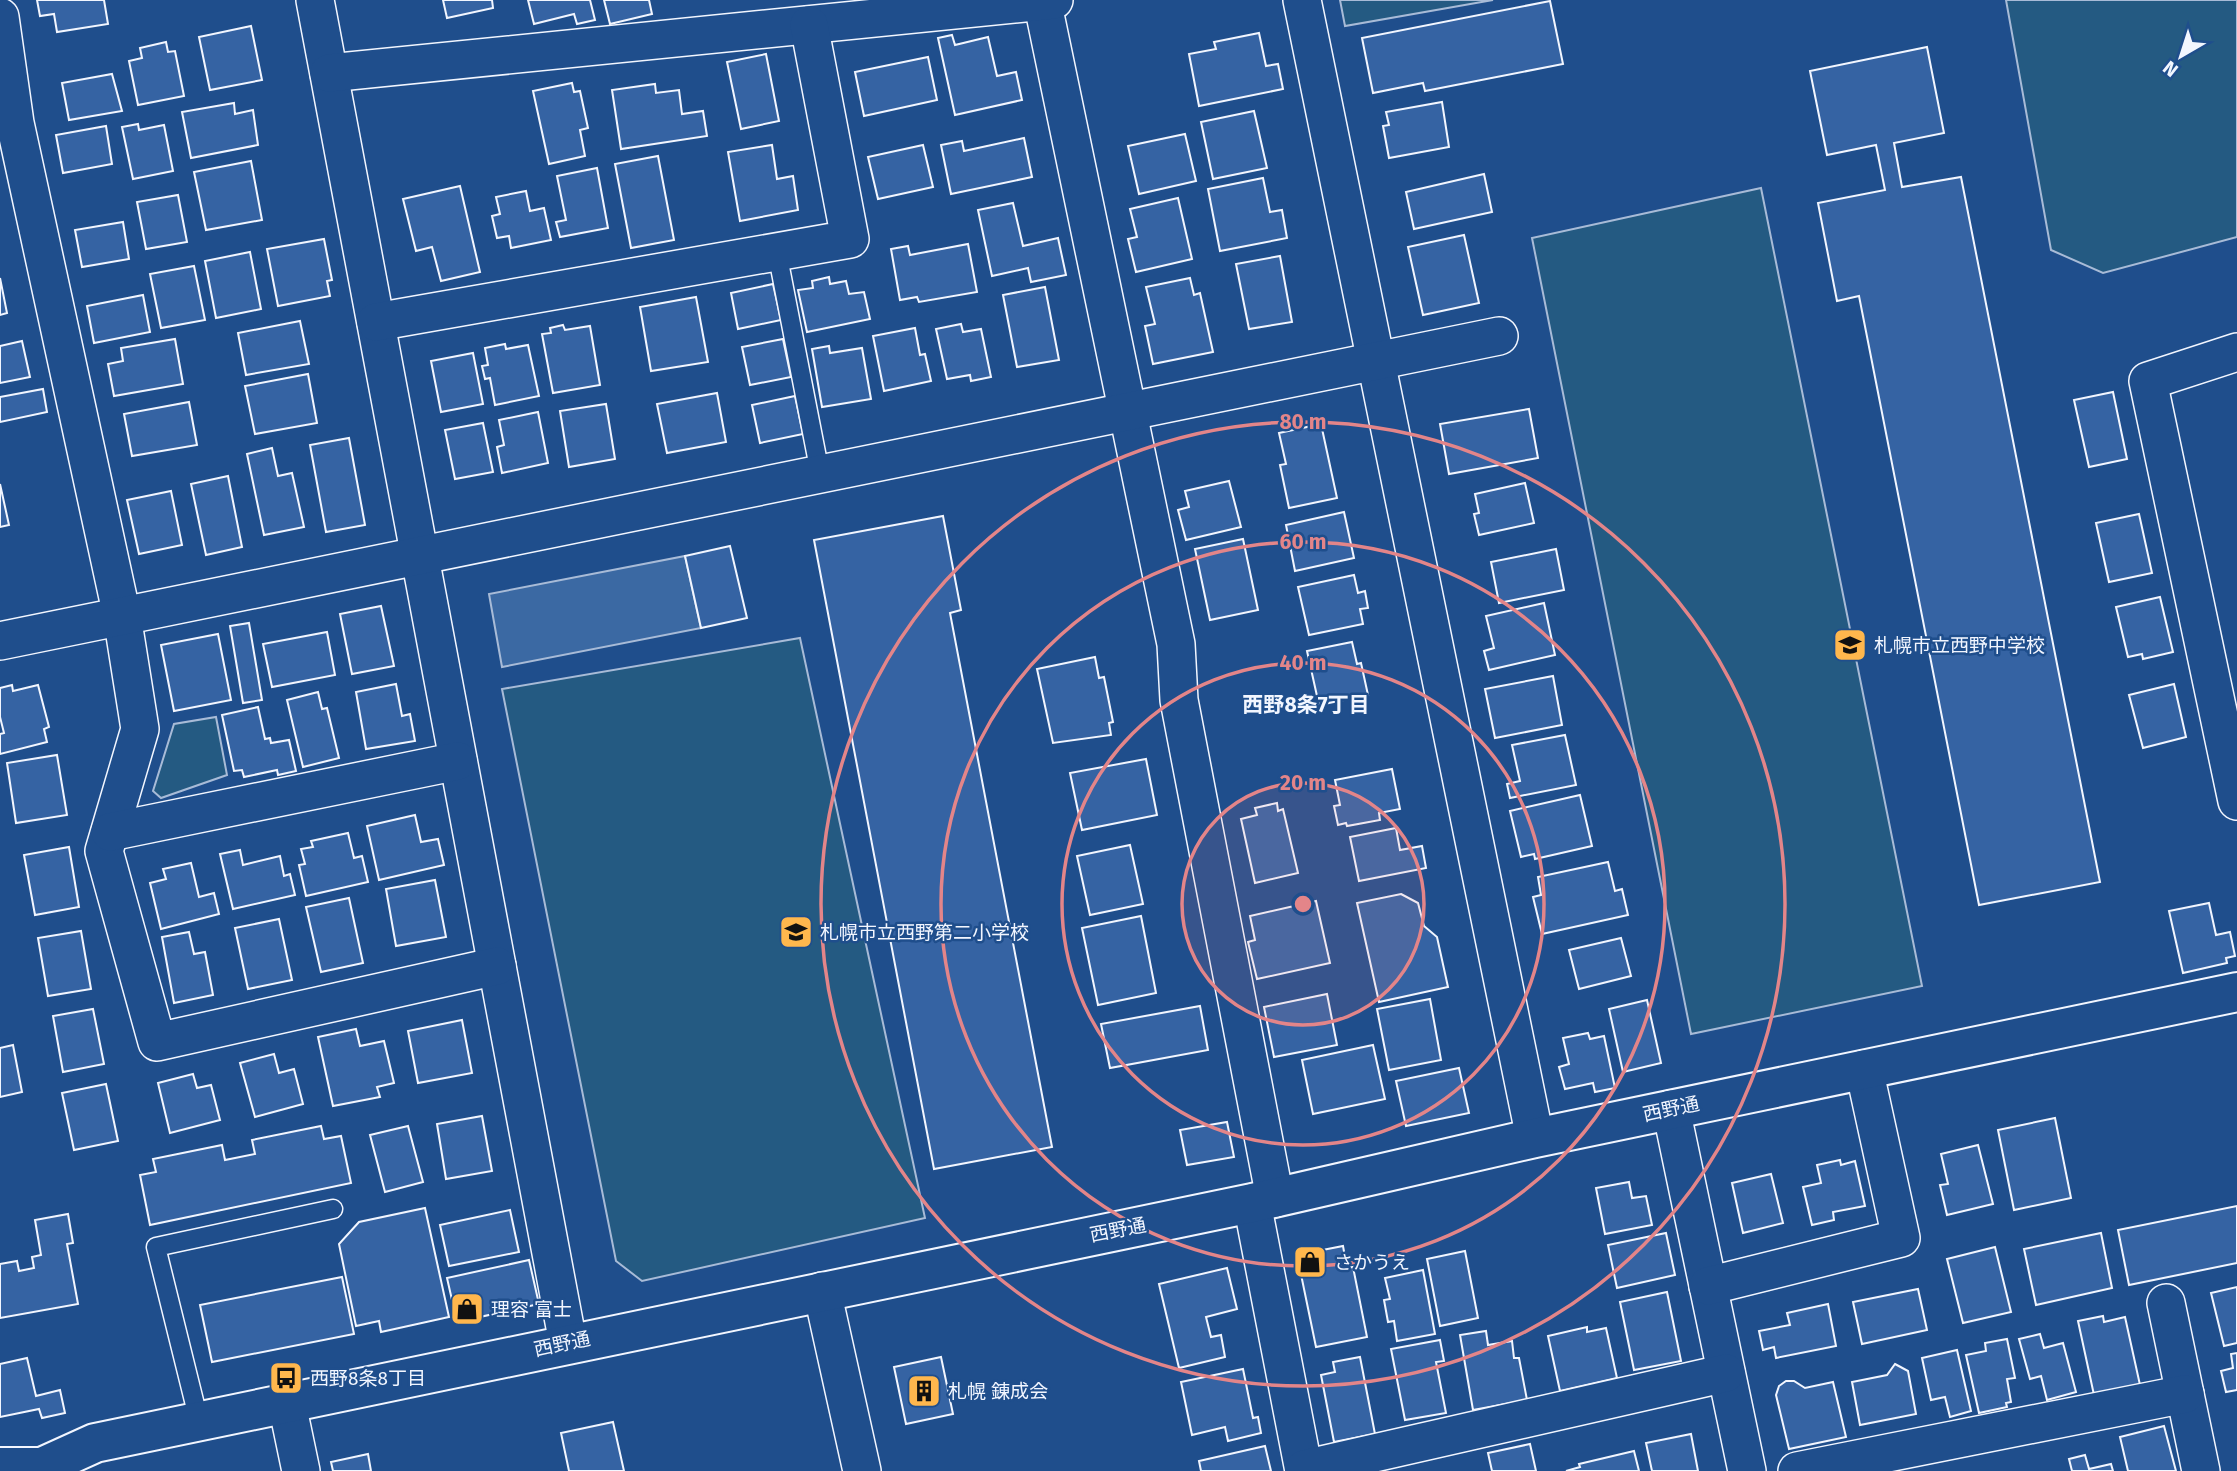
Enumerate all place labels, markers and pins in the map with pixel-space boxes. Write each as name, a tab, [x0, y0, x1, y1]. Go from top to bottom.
school or university icon: 札幌市立西野中学校	[1831, 626, 1869, 664]
place label: 札幌市立西野中学校	[1874, 634, 2045, 657]
centre of rings	[1291, 892, 1315, 916]
school or university icon: 札幌市立西野第二小学校	[777, 913, 815, 951]
place label: 札幌市立西野第二小学校	[820, 921, 1029, 944]
shop icon: さかうえ	[1291, 1243, 1329, 1281]
place label: さかうえ	[1334, 1251, 1410, 1274]
shop icon: 理容 富士	[448, 1290, 486, 1328]
place label: 理容 富士	[491, 1298, 572, 1321]
bus stop icon: 西野8条8丁目	[267, 1359, 305, 1397]
place label: 西野8条8丁目	[310, 1367, 426, 1390]
building icon: 札幌 錬成会	[905, 1372, 943, 1410]
place label: 札幌 錬成会	[948, 1380, 1048, 1403]

